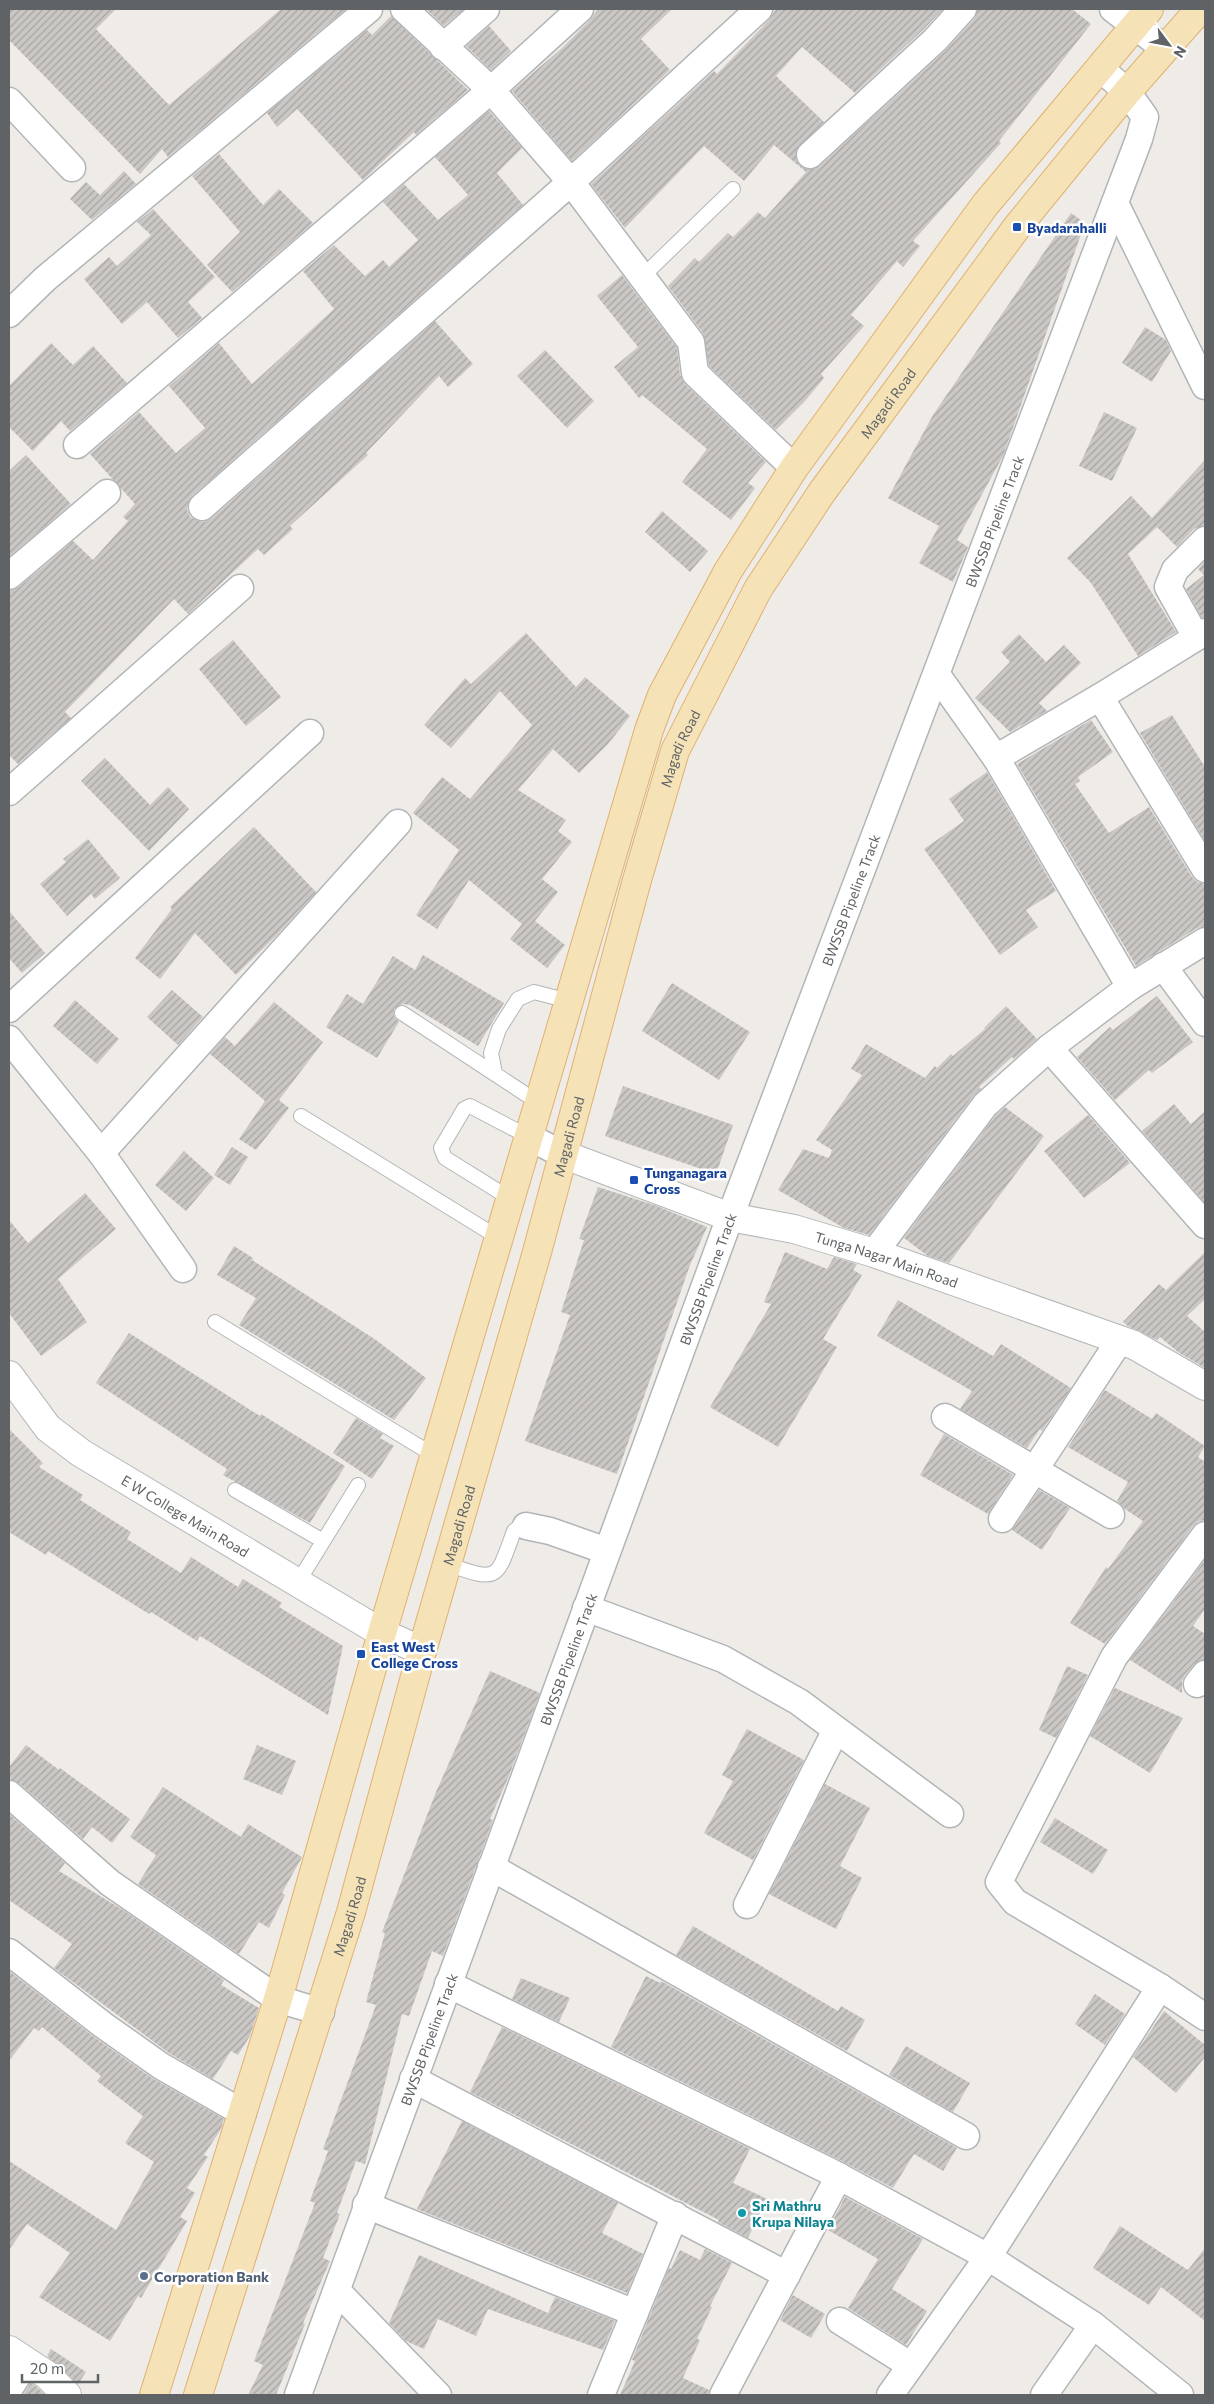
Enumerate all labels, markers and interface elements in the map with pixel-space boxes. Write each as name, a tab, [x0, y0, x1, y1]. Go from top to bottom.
north arrow	[1144, 20, 1194, 70]
text: N	[1170, 43, 1190, 61]
place label: Byadarahalli	[1027, 219, 1107, 236]
marker: Byadarahalli	[1011, 221, 1023, 233]
street label: Magadi Road	[856, 365, 919, 441]
street label: BWSSB Pipeline Track	[961, 452, 1027, 589]
street label: Magadi Road	[656, 707, 703, 789]
street label: BWSSB Pipeline Track	[818, 831, 883, 968]
street label: Magadi Road	[549, 1094, 587, 1179]
place label: Tunganagara Cross	[644, 1164, 727, 1197]
marker: Tunganagara Cross	[628, 1174, 640, 1186]
street label: BWSSB Pipeline Track	[675, 1210, 740, 1347]
street label: Tunga Nagar Main Road	[813, 1227, 961, 1291]
street label: E W College Main Road	[119, 1471, 252, 1560]
street label: Magadi Road	[439, 1483, 478, 1567]
street label: BWSSB Pipeline Track	[536, 1590, 600, 1727]
place label: East West College Cross	[371, 1638, 458, 1671]
marker: East West College Cross	[355, 1648, 367, 1660]
street label: Magadi Road	[329, 1874, 369, 1958]
street label: BWSSB Pipeline Track	[396, 1970, 461, 2108]
place label: Sri Mathru Krupa Nilaya	[752, 2197, 834, 2230]
marker: Sri Mathru Krupa Nilaya	[736, 2207, 748, 2219]
place label: Corporation Bank	[154, 2268, 269, 2285]
marker: Corporation Bank	[138, 2270, 150, 2282]
scale bar	[22, 2352, 99, 2384]
text: 20 m	[30, 2359, 64, 2377]

